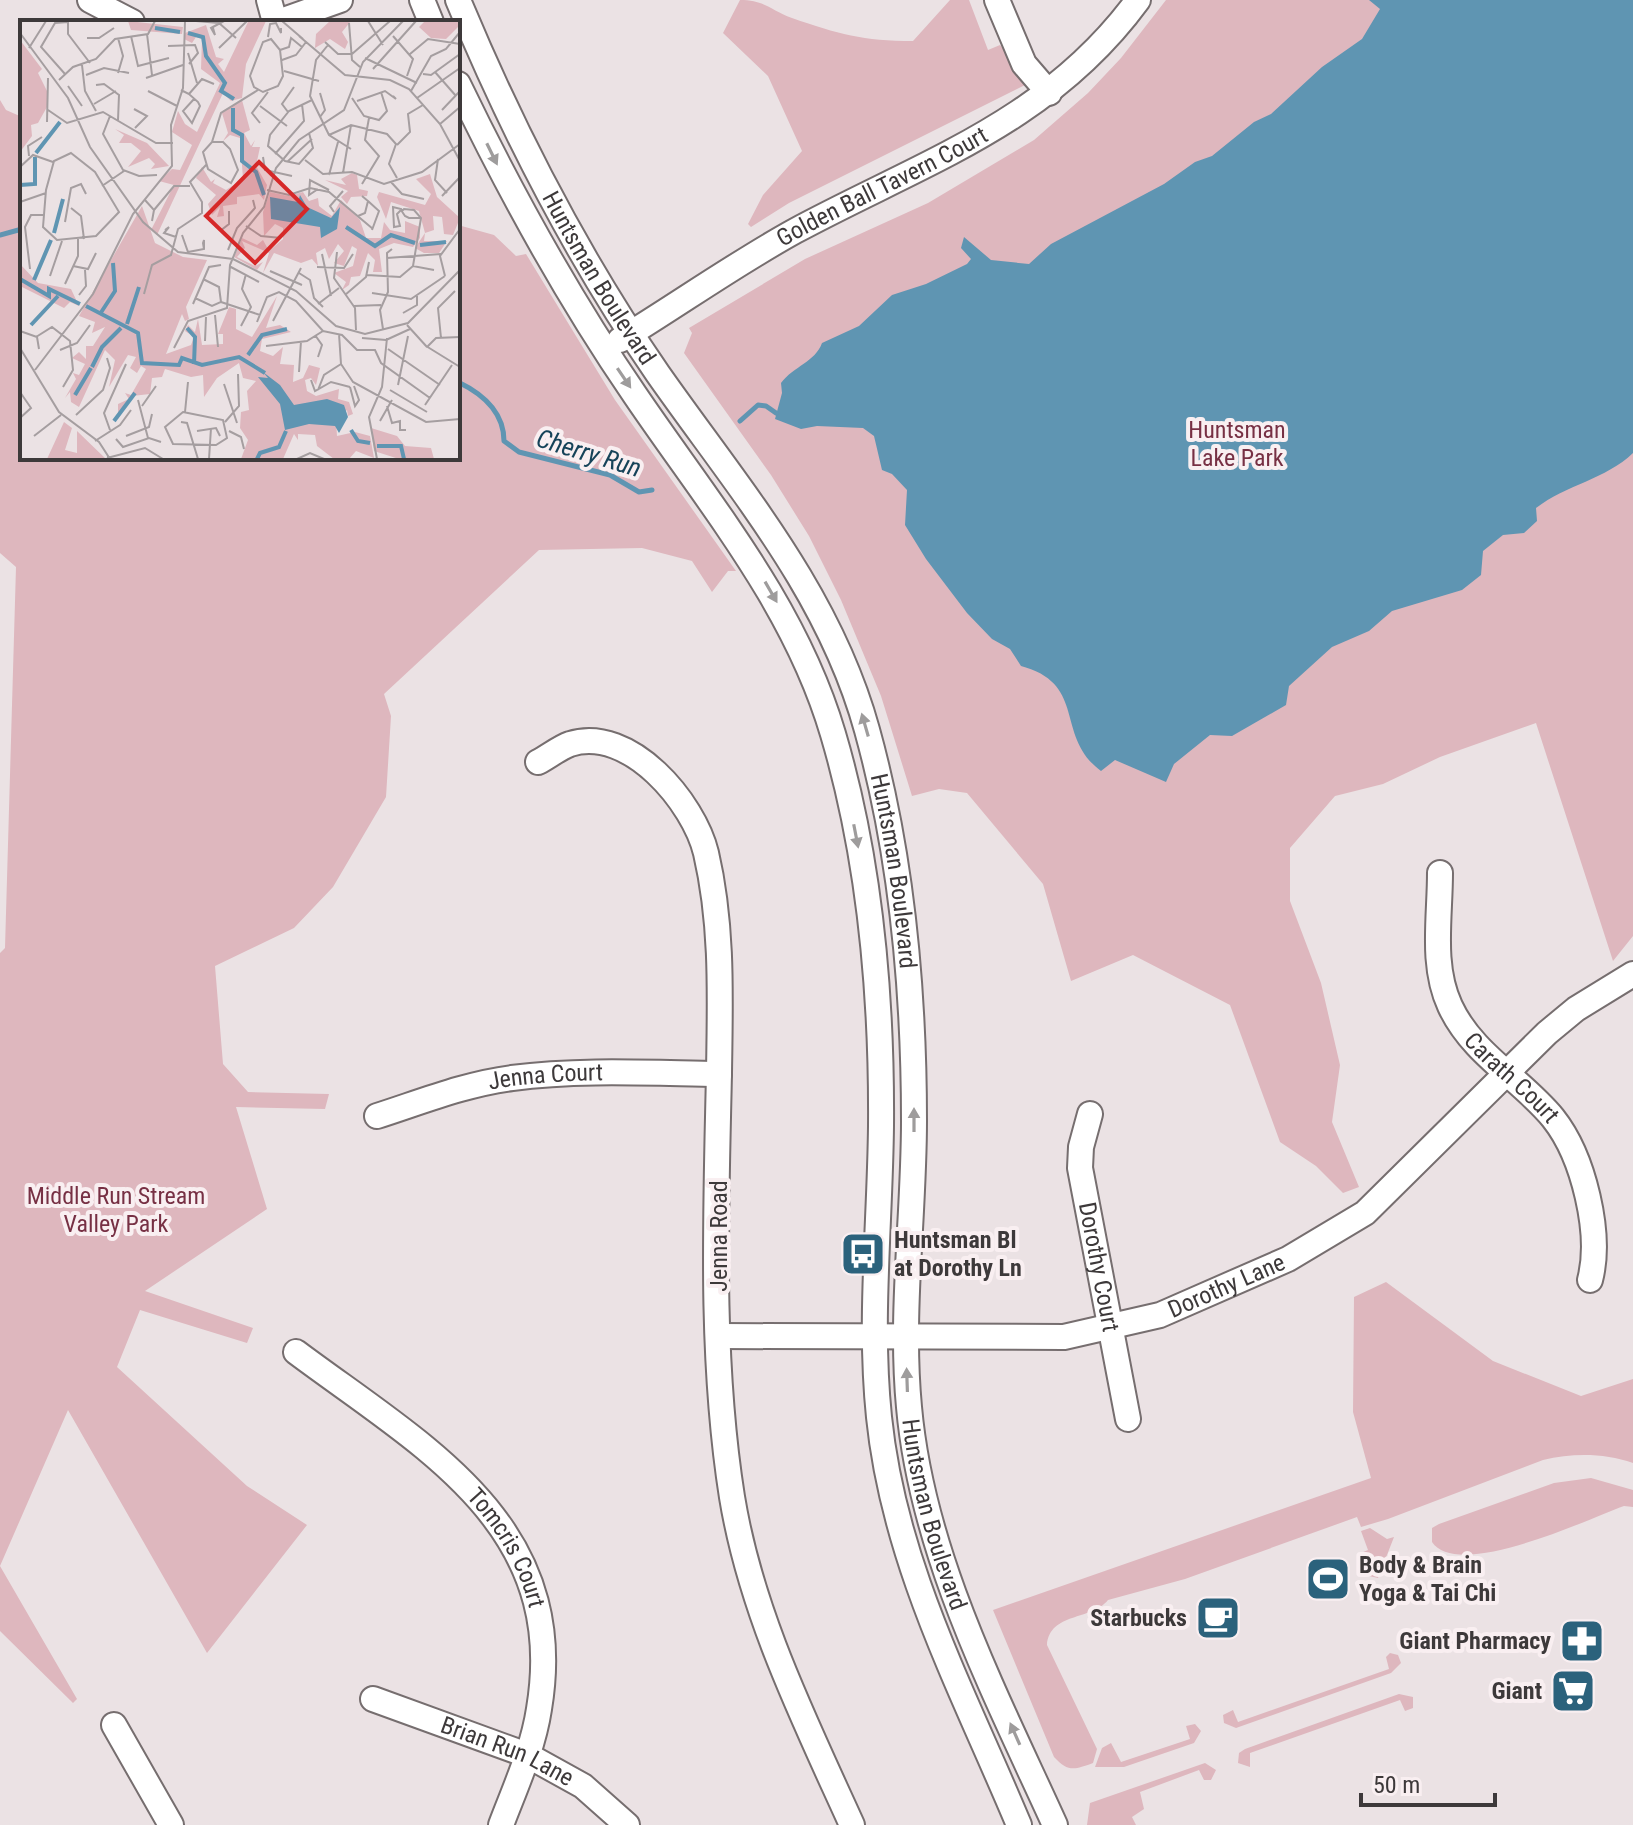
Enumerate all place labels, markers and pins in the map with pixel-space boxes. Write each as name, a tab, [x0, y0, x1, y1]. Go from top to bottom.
place label: Huntsman Bl at Dorothy Ln	[894, 1226, 1022, 1282]
bus stop icon: Huntsman Bl at Dorothy Ln	[839, 1230, 887, 1278]
place label: Body & Brain Yoga & Tai Chi	[1359, 1551, 1496, 1607]
sports icon: Body & Brain Yoga & Tai Chi	[1304, 1555, 1352, 1603]
cafe icon: Starbucks	[1194, 1594, 1242, 1642]
place label: Starbucks	[1090, 1604, 1187, 1632]
pharmacy icon: Giant Pharmacy	[1558, 1617, 1606, 1665]
place label: Giant Pharmacy	[1399, 1627, 1551, 1655]
supermarket icon: Giant	[1549, 1667, 1597, 1715]
place label: Giant	[1491, 1677, 1542, 1705]

